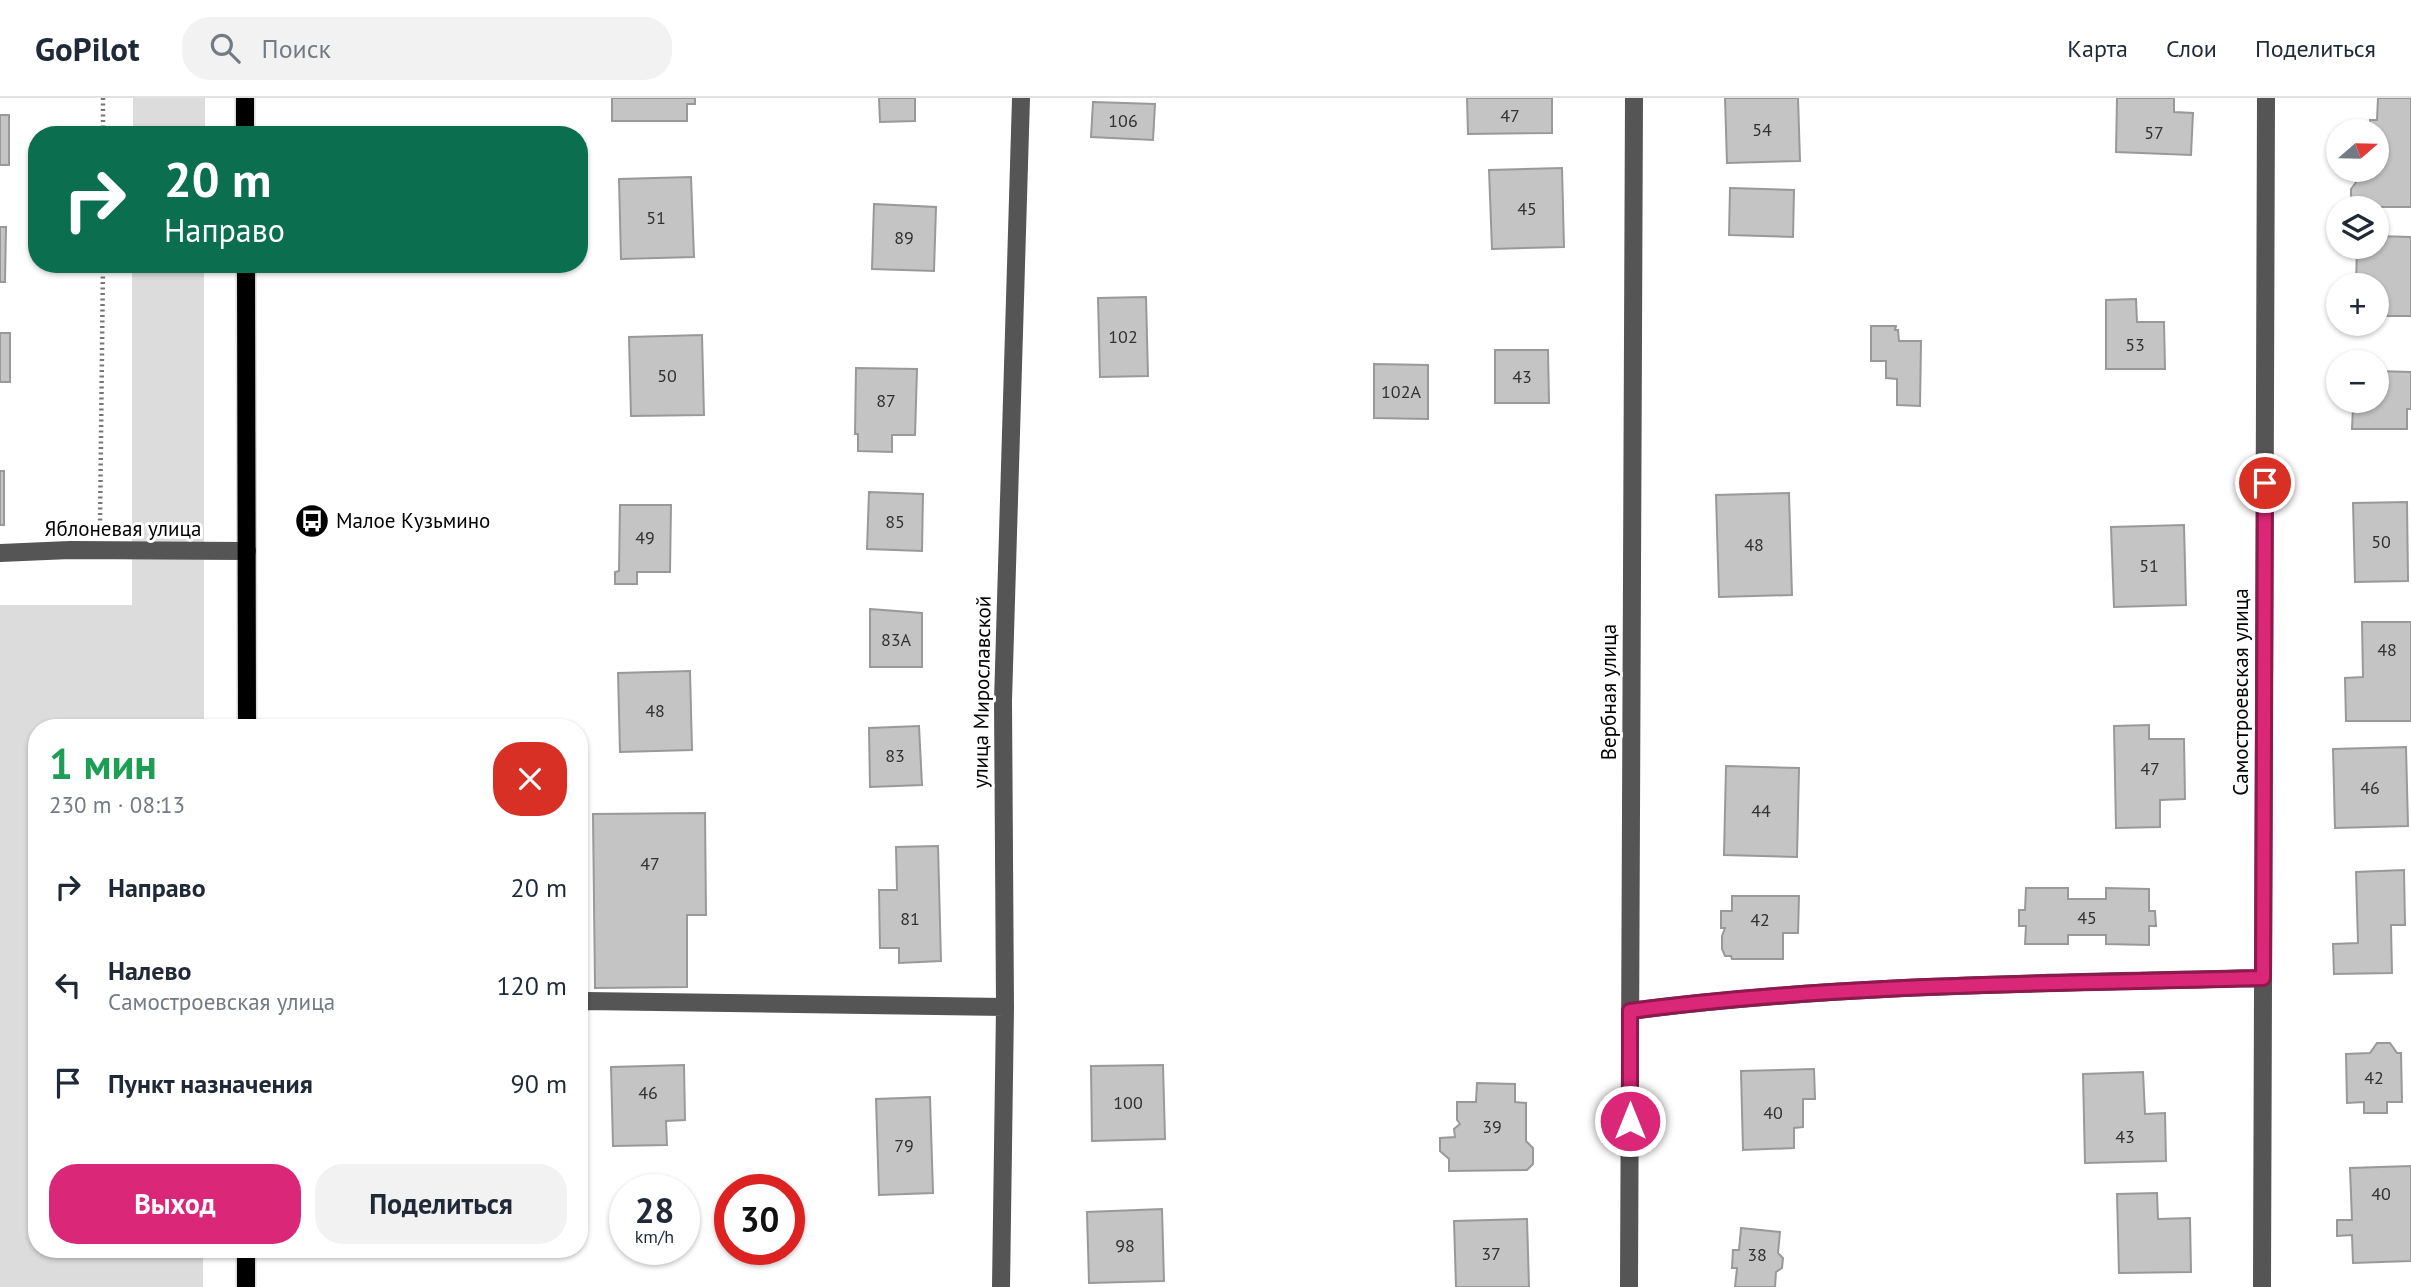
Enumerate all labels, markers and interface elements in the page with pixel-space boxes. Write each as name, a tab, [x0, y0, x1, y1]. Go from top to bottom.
search box	[182, 17, 672, 80]
text: GoPilot	[35, 27, 140, 70]
icon: search	[206, 29, 244, 67]
text: Поиск	[262, 32, 331, 65]
text: Карта	[2067, 33, 2128, 64]
text: Слои	[2166, 33, 2217, 64]
text: Поделиться	[2255, 33, 2376, 64]
house number: 47	[1500, 104, 1520, 127]
house number: 106	[1108, 109, 1138, 132]
house number: 54	[1752, 118, 1772, 141]
north arrow	[2326, 119, 2389, 182]
map controls	[2326, 119, 2389, 413]
house number: 57	[2144, 121, 2164, 144]
text: 20 m	[164, 147, 271, 211]
icon: right	[49, 154, 140, 245]
button: layers	[2326, 196, 2389, 259]
house number: 45	[1517, 197, 1537, 220]
house number: 51	[646, 206, 666, 229]
text: Направо	[164, 209, 285, 251]
house number: 89	[894, 226, 914, 249]
button: +	[2326, 273, 2389, 336]
house number: 102	[1108, 325, 1138, 348]
house number: 53	[2125, 333, 2145, 356]
button: −	[2326, 350, 2389, 413]
house number: 50	[657, 364, 677, 387]
house number: 43	[1512, 365, 1532, 388]
house number: 102А	[1381, 380, 1421, 403]
house number: 87	[876, 389, 896, 412]
pin	[2235, 453, 2295, 513]
icon: arrive	[2246, 464, 2284, 502]
bus stop icon: Малое Кузьмино	[293, 502, 331, 540]
place label: Малое Кузьмино	[336, 507, 490, 534]
house number: 85	[885, 510, 905, 533]
street label: Яблоневая улица	[45, 515, 201, 542]
house number: 49	[635, 526, 655, 549]
house number: 50	[2371, 530, 2391, 553]
house number: 48	[1744, 533, 1764, 556]
house number: 51	[2139, 554, 2159, 577]
street label: Самостроевская улица	[2227, 588, 2254, 796]
street label: улица Мирославской	[966, 595, 997, 789]
street label: Вербная улица	[1595, 624, 1622, 760]
house number: 83А	[881, 628, 912, 651]
house number: 48	[2377, 638, 2397, 661]
house number: 48	[645, 699, 665, 722]
text: 1 мин	[49, 736, 157, 791]
button: close	[493, 742, 567, 816]
house number: 83	[885, 744, 905, 767]
house number: 47	[2140, 757, 2160, 780]
house number: 46	[2360, 776, 2380, 799]
text: 230 m · 08:13	[49, 790, 185, 819]
house number: 44	[1751, 799, 1771, 822]
house number: 47	[640, 852, 660, 875]
icon: right	[49, 868, 87, 906]
text: Направо	[108, 871, 206, 904]
text: 20 m	[511, 871, 567, 904]
house number: 45	[2077, 906, 2097, 929]
house number: 81	[900, 907, 920, 930]
house number: 42	[1750, 908, 1770, 931]
text: Налево	[108, 954, 192, 987]
icon: left	[49, 966, 87, 1004]
text: 120 m	[496, 969, 567, 1002]
text: Самостроевская улица	[108, 987, 335, 1016]
icon: arrive	[49, 1064, 87, 1102]
house number: 42	[2364, 1066, 2384, 1089]
text: Пункт назначения	[108, 1067, 313, 1100]
text: 90 m	[511, 1067, 567, 1100]
house number: 46	[638, 1081, 658, 1104]
position arrow	[1593, 1084, 1667, 1158]
house number: 100	[1113, 1091, 1143, 1114]
house number: 40	[1763, 1101, 1783, 1124]
house number: 39	[1482, 1115, 1502, 1138]
house number: 43	[2115, 1125, 2135, 1148]
house number: 79	[894, 1134, 914, 1157]
button: Выход	[49, 1164, 301, 1244]
button: Поделиться	[315, 1164, 567, 1244]
speed limit sign: 30	[714, 1174, 805, 1265]
house number: 40	[2371, 1182, 2391, 1205]
text: 28	[635, 1187, 674, 1233]
text: km/h	[635, 1225, 674, 1248]
house number: 98	[1115, 1234, 1135, 1257]
house number: 37	[1481, 1242, 1501, 1265]
house number: 38	[1747, 1243, 1767, 1266]

